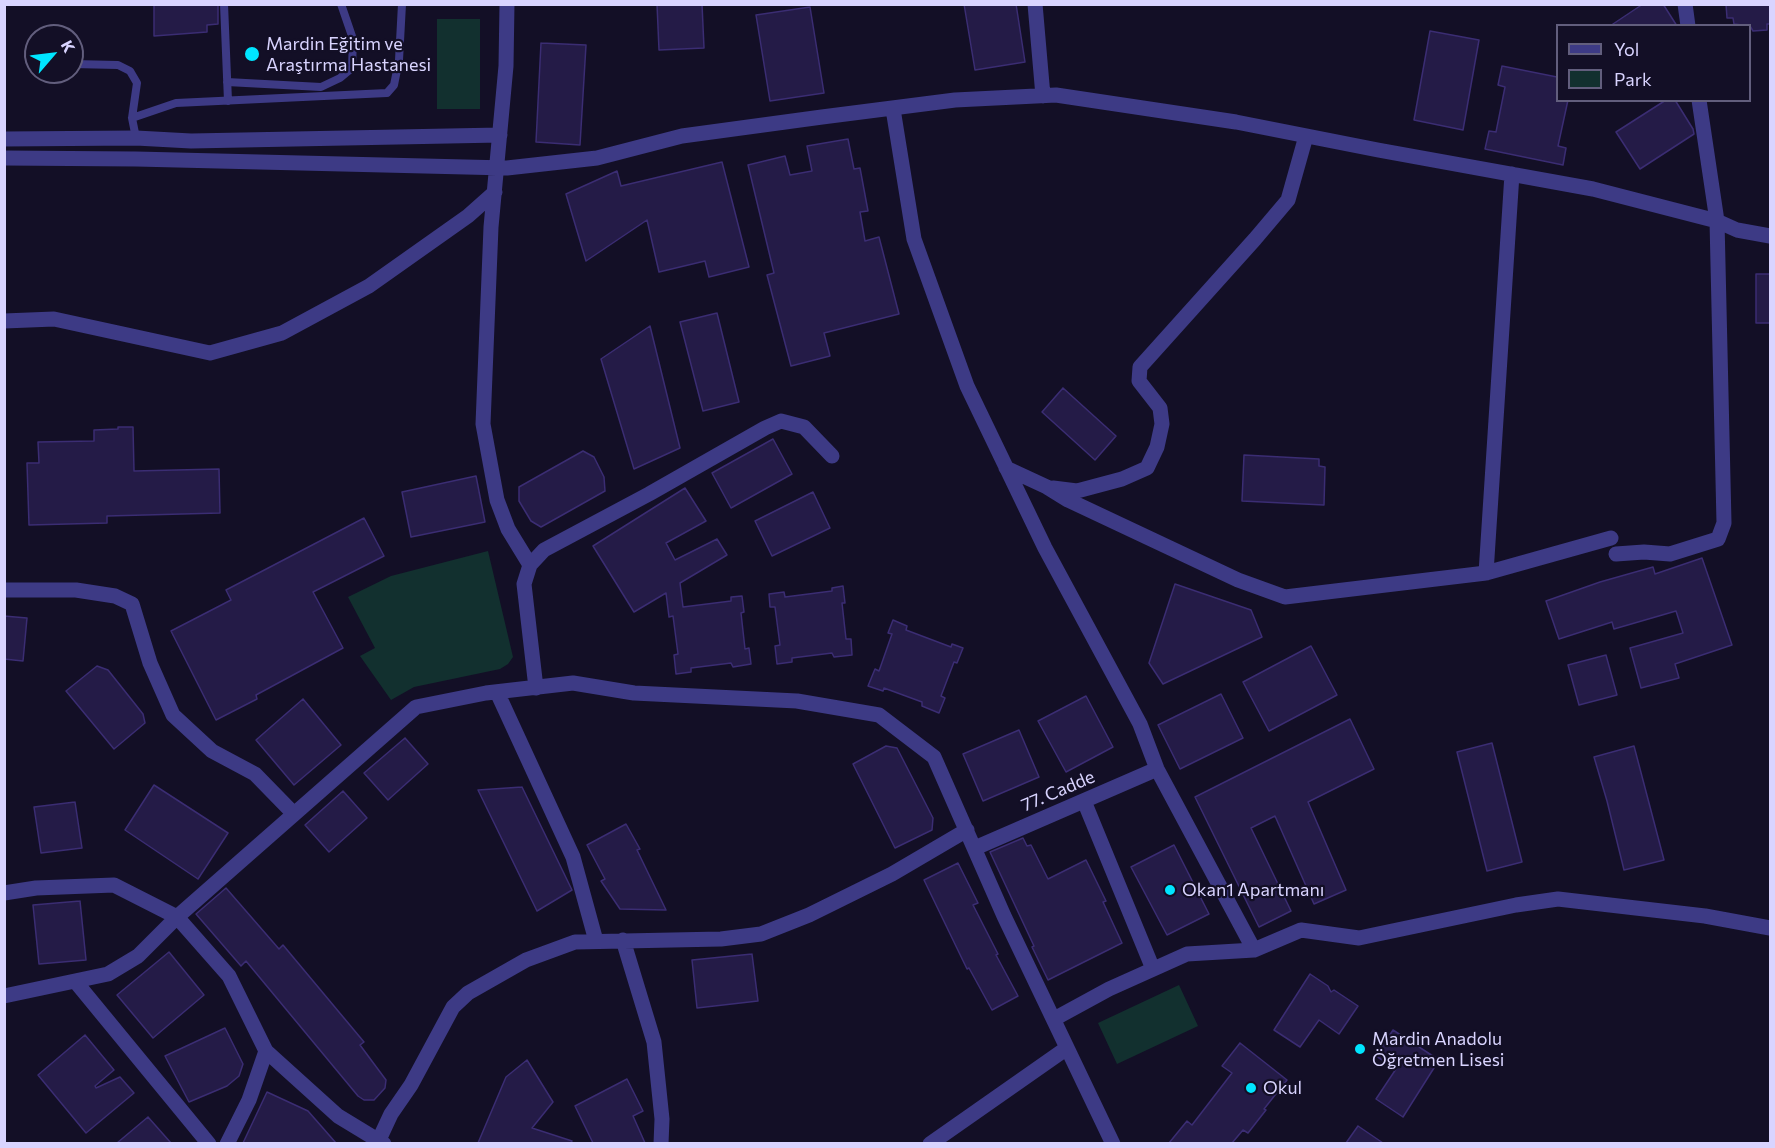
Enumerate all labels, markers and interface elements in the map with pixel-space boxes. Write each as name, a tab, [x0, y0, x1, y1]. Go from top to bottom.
north arrow	[24, 24, 84, 84]
legend	[1556, 24, 1751, 102]
place label: Mardin Eğitim ve Araştırma Hastanesi	[266, 33, 431, 76]
text: K	[58, 37, 80, 56]
text: Yol	[1614, 38, 1639, 60]
marker: Mardin Eğitim ve Araştırma Hastanesi	[243, 45, 261, 63]
text: Park	[1614, 68, 1652, 90]
street label: 77. Cadde	[1018, 766, 1098, 816]
place label: Okan1 Apartmanı	[1182, 879, 1324, 901]
marker: Okan1 Apartmanı	[1163, 883, 1177, 897]
place label: Mardin Anadolu Öğretmen Lisesi	[1372, 1028, 1504, 1070]
marker: Mardin Anadolu Öğretmen Lisesi	[1353, 1042, 1367, 1056]
place label: Okul	[1263, 1077, 1302, 1099]
marker: Okul	[1244, 1081, 1258, 1095]

